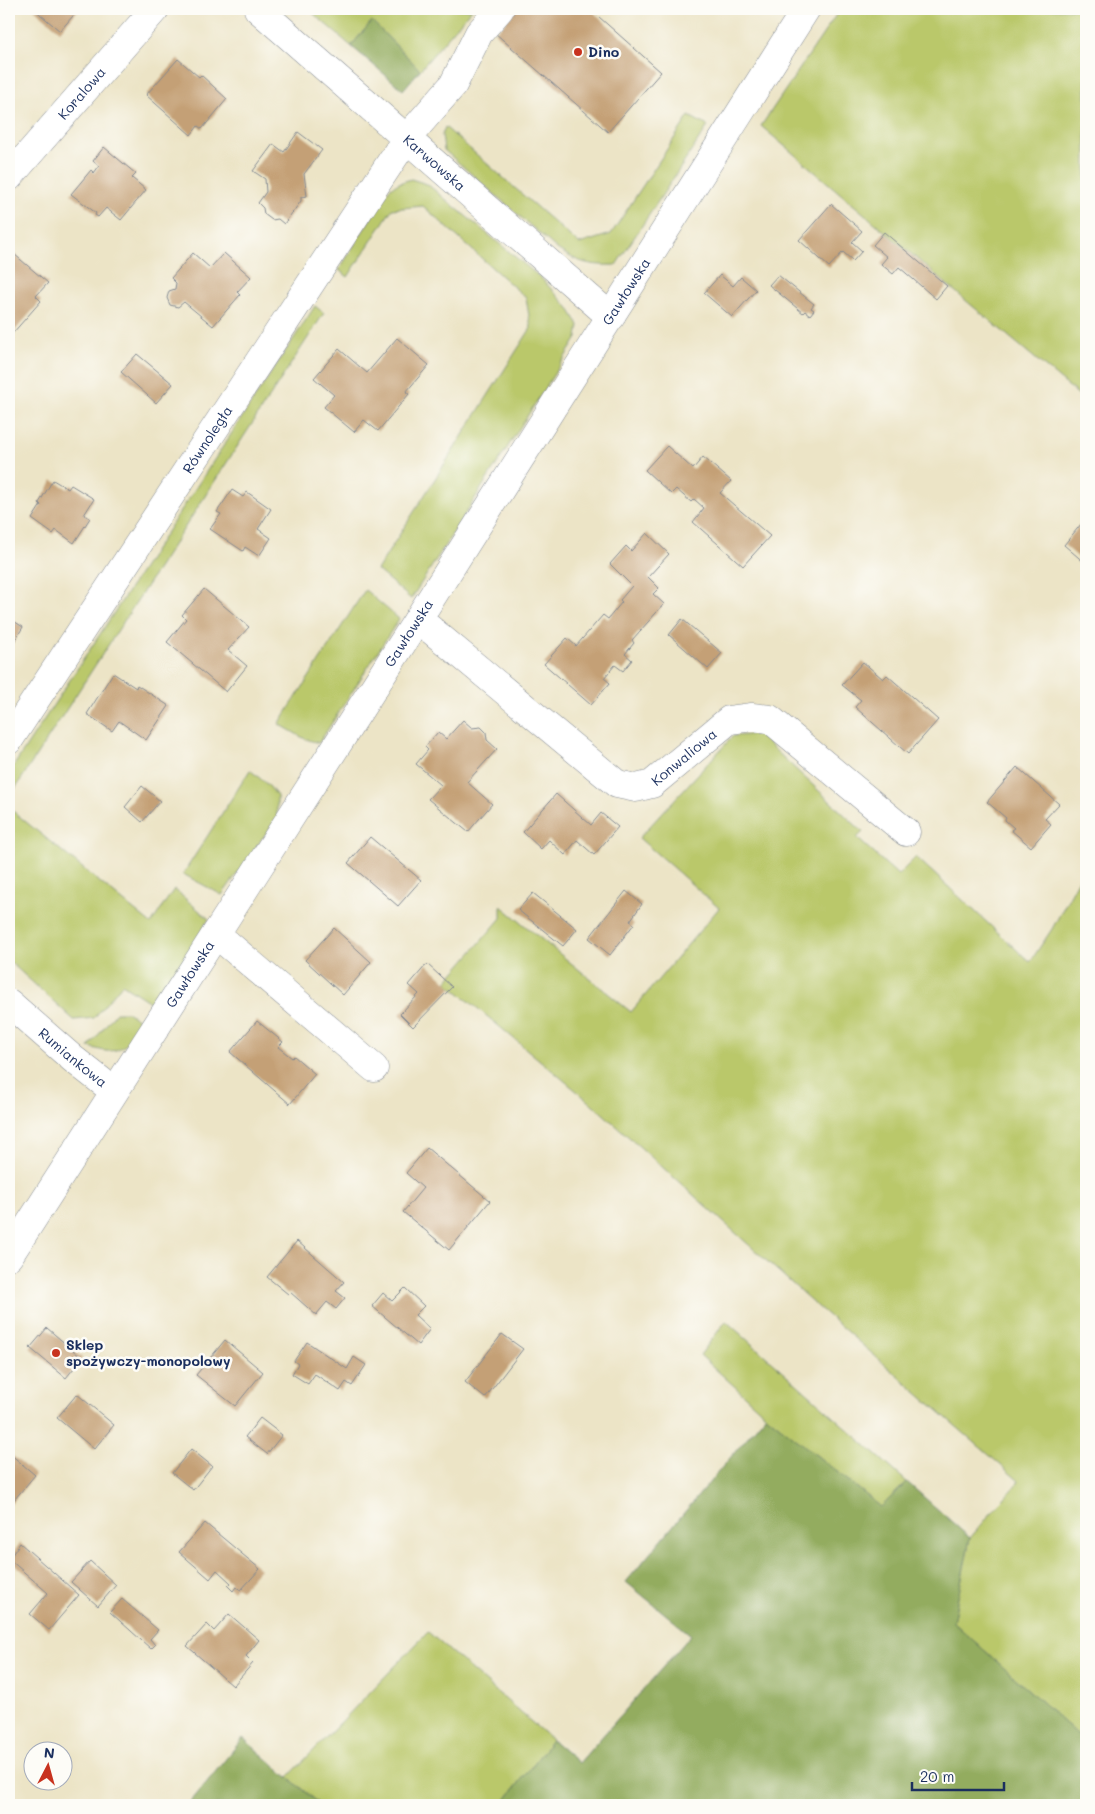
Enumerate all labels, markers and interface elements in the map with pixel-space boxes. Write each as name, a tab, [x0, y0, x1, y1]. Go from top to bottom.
place label: Dino	[588, 42, 620, 61]
marker: Dino	[572, 46, 584, 58]
street label: Koralowa	[53, 62, 110, 123]
street label: Karwowska	[399, 130, 470, 195]
street label: Gawłowska	[597, 254, 654, 329]
street label: Równoległa	[178, 402, 236, 477]
street label: Gawłowska	[380, 596, 437, 670]
street label: Konwaliowa	[647, 724, 720, 790]
street label: Gawłowska	[161, 937, 218, 1011]
street label: Rumiankowa	[35, 1023, 111, 1091]
place label: Sklep spożywczy-monopolowy	[66, 1335, 231, 1370]
marker: Sklep spożywczy-monopolowy	[50, 1347, 62, 1359]
north arrow	[22, 1742, 72, 1792]
text: N	[43, 1743, 56, 1763]
scale bar	[912, 1759, 1005, 1791]
text: 20 m	[920, 1766, 954, 1786]

